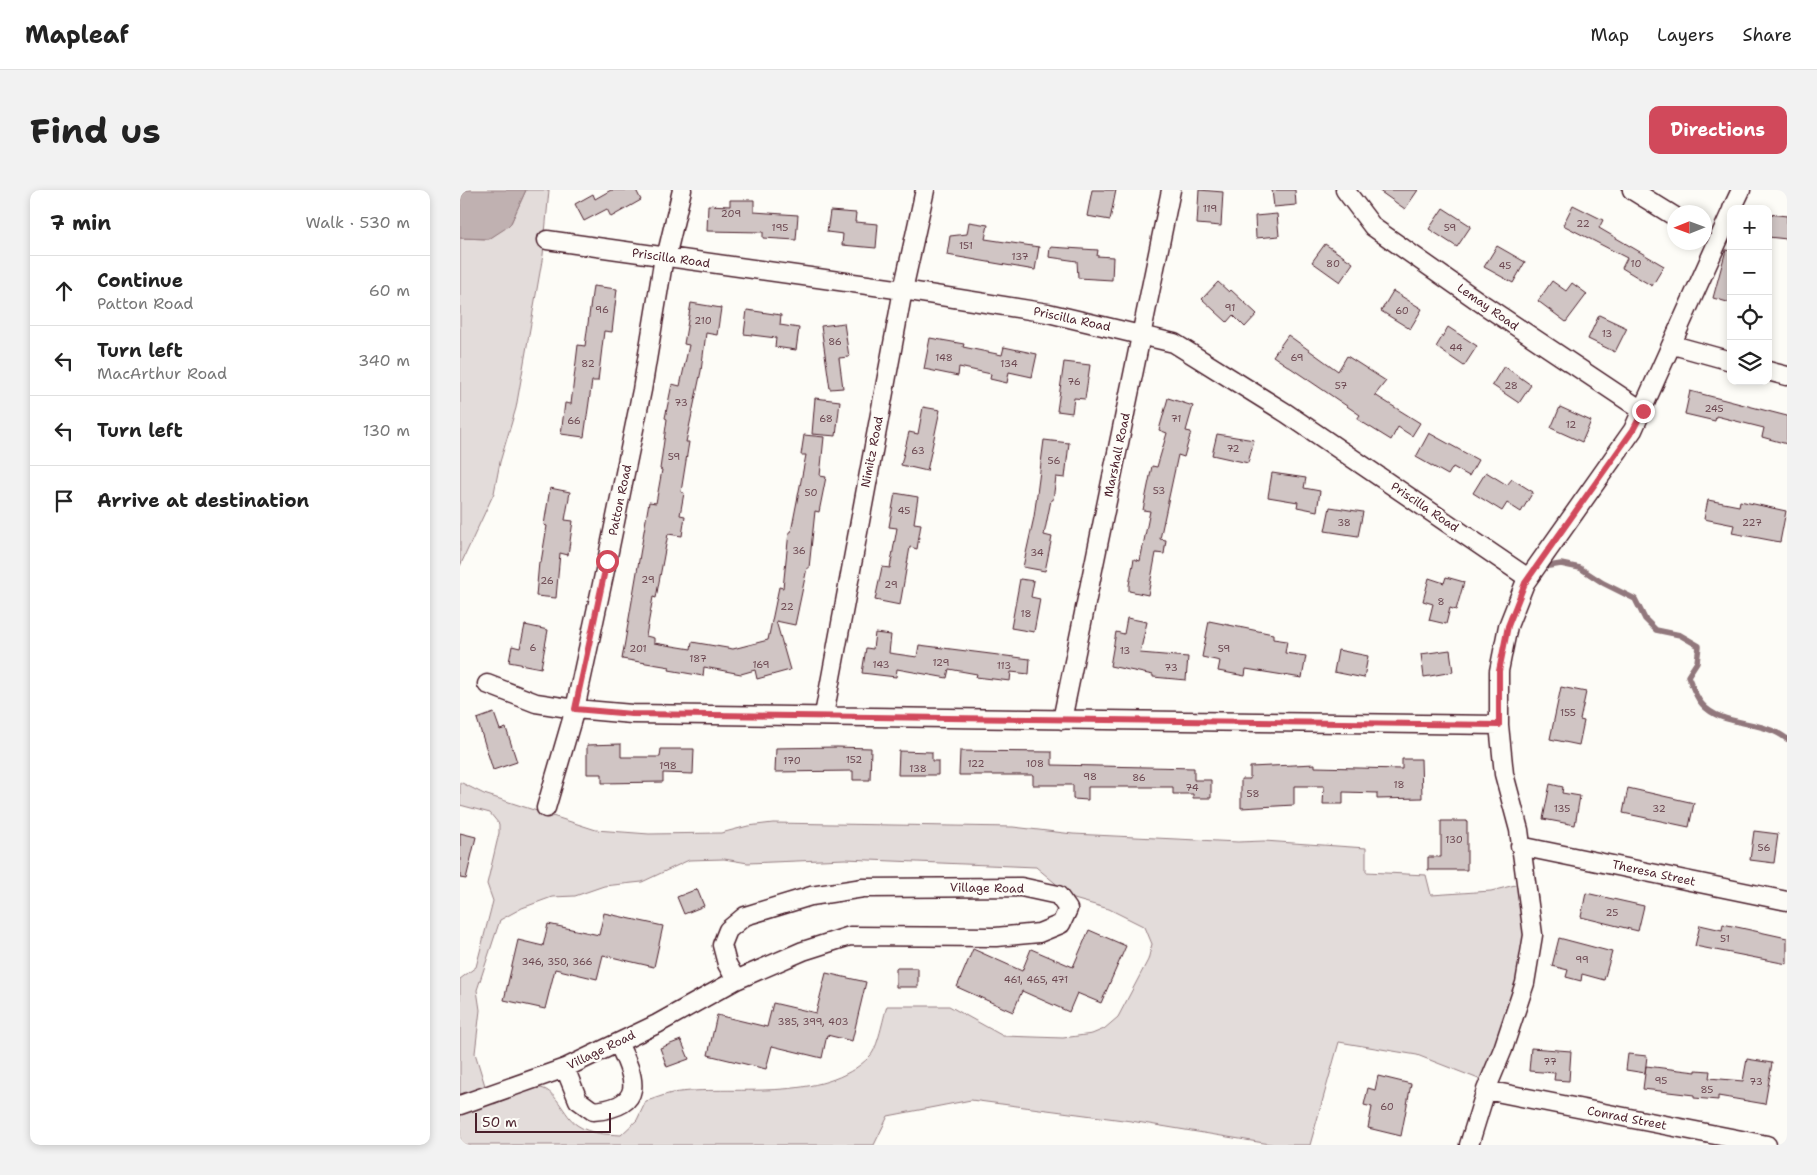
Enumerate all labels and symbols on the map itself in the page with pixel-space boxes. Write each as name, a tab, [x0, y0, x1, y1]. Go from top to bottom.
house number: 119	[1203, 202, 1217, 215]
north arrow	[1667, 205, 1712, 250]
house number: 209	[721, 207, 741, 220]
house number: 22	[1576, 217, 1590, 230]
house number: 195	[772, 221, 788, 234]
house number: 59	[1444, 221, 1456, 234]
house number: 151	[959, 239, 973, 252]
street label: Priscilla Road	[631, 245, 712, 271]
house number: 137	[1012, 250, 1028, 263]
house number: 80	[1326, 257, 1340, 270]
house number: 10	[1631, 257, 1641, 270]
house number: 45	[1499, 259, 1511, 272]
street label: Lemay Road	[1454, 280, 1522, 334]
house number: 91	[1225, 301, 1235, 314]
house number: 96	[595, 303, 609, 316]
street label: Priscilla Road	[1032, 303, 1113, 335]
house number: 60	[1395, 304, 1409, 317]
house number: 210	[694, 314, 712, 327]
house number: 13	[1602, 327, 1612, 340]
house number: 86	[828, 335, 842, 348]
house number: 44	[1449, 341, 1463, 354]
house number: 148	[935, 351, 953, 364]
house number: 69	[1290, 351, 1304, 364]
house number: 82	[581, 357, 595, 370]
house number: 134	[1000, 357, 1018, 370]
house number: 76	[1067, 375, 1081, 388]
house number: 57	[1335, 379, 1347, 392]
house number: 28	[1504, 379, 1518, 392]
house number: 73	[674, 396, 688, 409]
route end	[1632, 400, 1655, 423]
house number: 245	[1704, 402, 1724, 415]
street label: Marshall Road	[1100, 411, 1134, 499]
house number: 68	[819, 412, 833, 425]
house number: 71	[1171, 412, 1181, 425]
house number: 66	[567, 414, 581, 427]
street label: Nimitz Road	[857, 415, 887, 489]
house number: 12	[1566, 418, 1576, 431]
house number: 72	[1226, 442, 1240, 455]
house number: 63	[911, 444, 925, 457]
house number: 59	[668, 450, 680, 463]
house number: 56	[1048, 454, 1060, 467]
street label: Patton Road	[605, 463, 635, 537]
street label: Priscilla Road	[1388, 478, 1462, 536]
house number: 53	[1153, 484, 1165, 497]
house number: 50	[804, 486, 818, 499]
house number: 45	[898, 504, 910, 517]
house number: 38	[1337, 516, 1351, 529]
house number: 227	[1742, 516, 1762, 529]
house number: 36	[792, 544, 806, 557]
house number: 34	[1030, 546, 1044, 559]
route start	[596, 550, 619, 573]
house number: 29	[641, 573, 655, 586]
house number: 26	[540, 574, 554, 587]
house number: 29	[884, 578, 898, 591]
house number: 8	[1438, 595, 1445, 608]
house number: 22	[780, 600, 794, 613]
house number: 18	[1020, 607, 1032, 620]
house number: 6	[530, 641, 537, 654]
house number: 201	[629, 642, 647, 655]
house number: 59	[1218, 642, 1230, 655]
house number: 13	[1120, 644, 1130, 657]
house number: 187	[689, 652, 707, 665]
house number: 129	[932, 656, 950, 669]
house number: 169	[752, 658, 770, 671]
house number: 143	[872, 658, 890, 671]
house number: 113	[997, 659, 1011, 672]
house number: 73	[1164, 661, 1178, 674]
house number: 155	[1560, 706, 1576, 719]
house number: 152	[846, 753, 862, 766]
house number: 170	[783, 754, 801, 767]
house number: 122	[967, 757, 985, 770]
house number: 108	[1026, 757, 1044, 770]
house number: 198	[659, 759, 677, 772]
house number: 138	[909, 762, 927, 775]
house number: 98	[1083, 770, 1097, 783]
house number: 86	[1132, 771, 1146, 784]
house number: 18	[1393, 778, 1405, 791]
house number: 74	[1185, 781, 1199, 794]
house number: 58	[1247, 787, 1259, 800]
house number: 135	[1554, 802, 1570, 815]
house number: 32	[1652, 802, 1666, 815]
house number: 130	[1445, 833, 1463, 846]
house number: 56	[1758, 841, 1770, 854]
street label: Theresa Street	[1611, 856, 1697, 890]
street label: Village Road	[950, 879, 1025, 897]
house number: 25	[1606, 906, 1618, 919]
house number: 51	[1720, 932, 1730, 945]
house number: 99	[1575, 953, 1589, 966]
house number: 346, 350, 366	[521, 955, 593, 968]
house number: 461, 465, 471	[1004, 973, 1068, 986]
house number: 385, 399, 403	[778, 1015, 848, 1028]
street label: Village Road	[564, 1026, 638, 1073]
house number: 77	[1543, 1055, 1557, 1068]
house number: 95	[1655, 1074, 1667, 1087]
house number: 73	[1749, 1075, 1763, 1088]
house number: 85	[1701, 1083, 1713, 1096]
house number: 60	[1380, 1100, 1394, 1113]
street label: Conrad Street	[1586, 1102, 1668, 1134]
scale bar	[475, 1110, 611, 1133]

